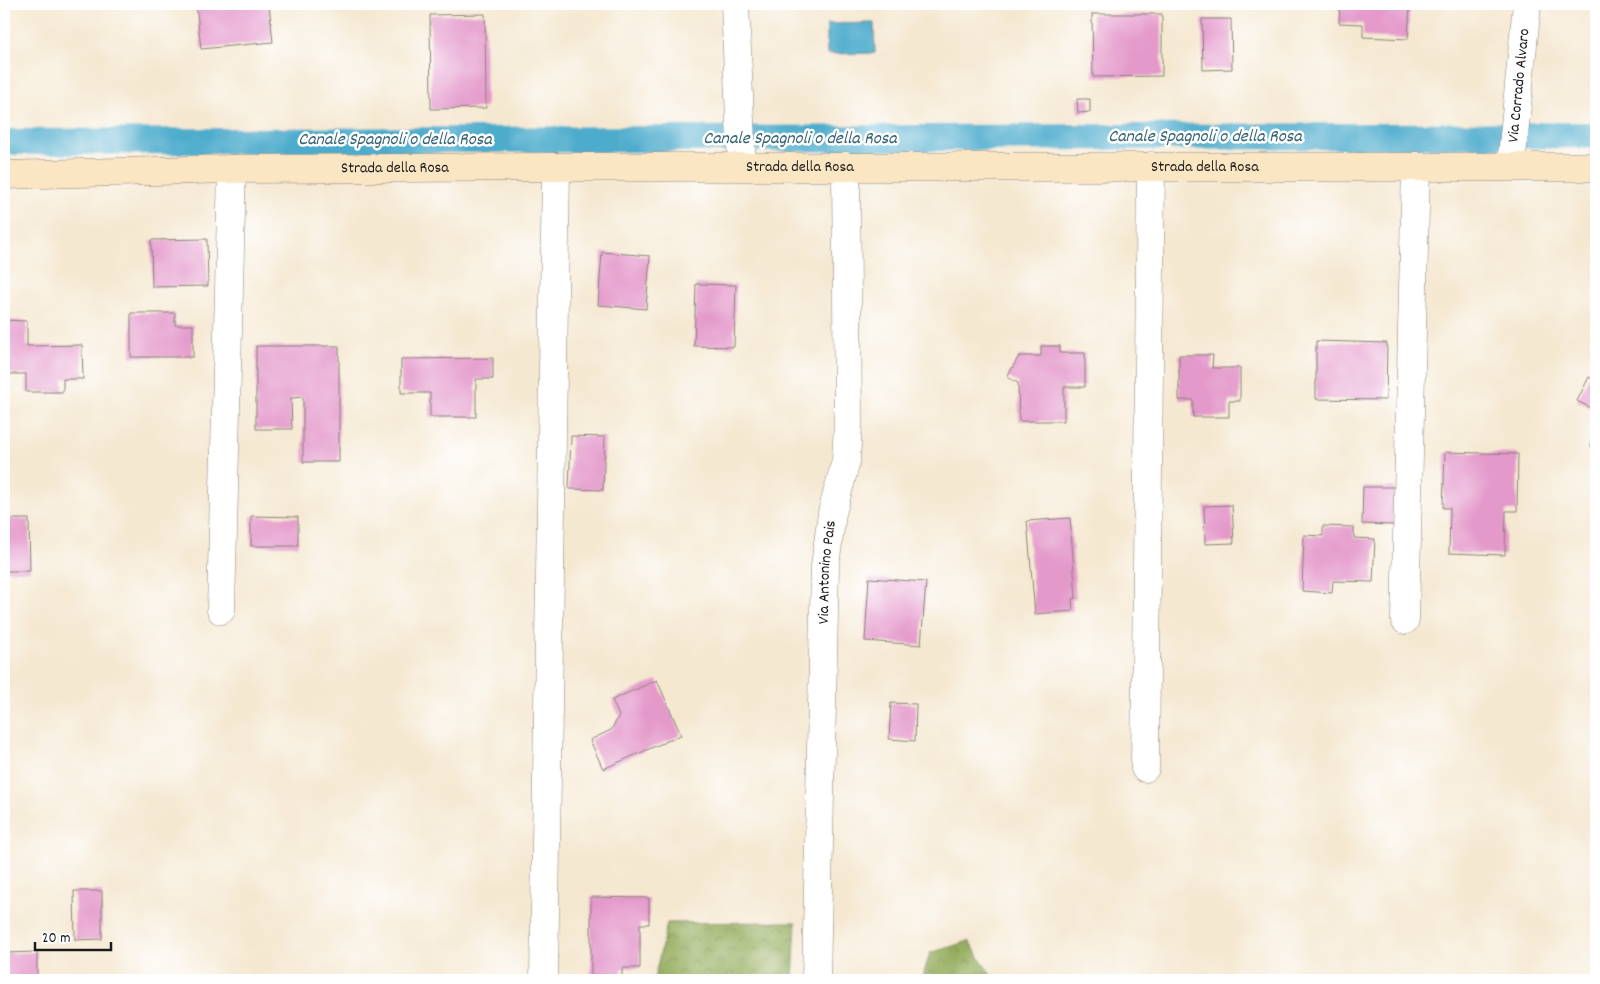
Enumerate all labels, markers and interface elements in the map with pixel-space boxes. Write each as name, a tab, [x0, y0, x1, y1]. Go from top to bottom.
street label: Via Corrado Alvaro	[1502, 27, 1536, 143]
water label: Canale Spagnoli o della Rosa	[1108, 125, 1303, 150]
water label: Canale Spagnoli o della Rosa	[703, 127, 898, 152]
water label: Canale Spagnoli o della Rosa	[298, 128, 493, 153]
street label: Strada della Rosa	[341, 156, 449, 180]
street label: Strada della Rosa	[746, 156, 854, 179]
street label: Strada della Rosa	[1151, 156, 1259, 179]
street label: Via Antonino Pais	[812, 519, 842, 624]
scale bar	[35, 919, 111, 951]
text: 20 m	[42, 928, 70, 950]

